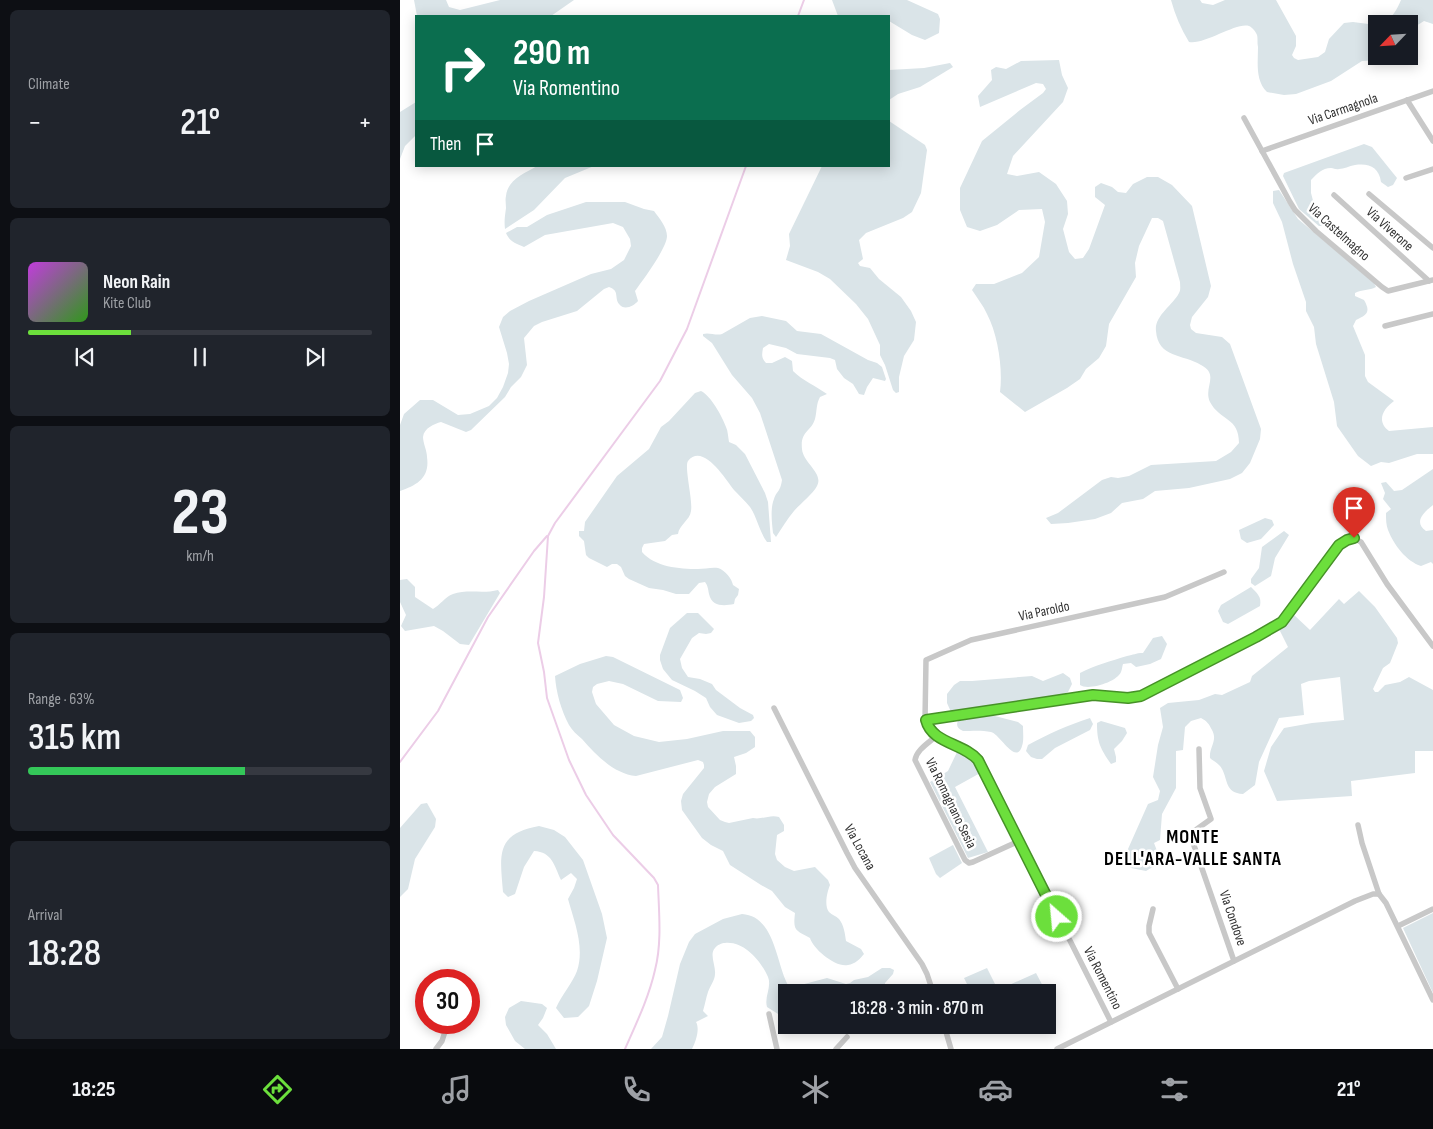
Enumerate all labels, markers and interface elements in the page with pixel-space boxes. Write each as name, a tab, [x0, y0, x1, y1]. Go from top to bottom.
north arrow	[1368, 15, 1418, 65]
map controls	[1368, 15, 1418, 65]
text: 290 m	[513, 32, 590, 75]
icon: right	[430, 35, 495, 100]
text: Climate	[28, 75, 70, 94]
text: Via Romentino	[513, 75, 620, 102]
street label: Via Carmagnola	[1306, 89, 1380, 129]
text: 21°	[180, 100, 220, 145]
text: −	[28, 106, 42, 139]
text: +	[358, 106, 372, 139]
icon: arrive	[471, 130, 499, 158]
text: Then	[430, 133, 461, 156]
street label: Via Castelmagno	[1304, 200, 1374, 264]
street label: Via Viverone	[1363, 203, 1417, 255]
text: Neon Rain	[103, 271, 170, 294]
text: Kite Club	[103, 294, 151, 313]
icon: previous	[71, 343, 99, 371]
icon: pause	[186, 343, 214, 371]
icon: next	[301, 343, 329, 371]
text: 23	[171, 475, 229, 553]
pin	[1333, 487, 1375, 538]
icon: arrive	[1340, 494, 1368, 522]
text: km/h	[186, 547, 214, 566]
street label: Via Paroldo	[1017, 597, 1071, 625]
text: Range · 63%	[28, 690, 95, 709]
text: 315 km	[28, 715, 121, 760]
street label: Via Romagnano Sesia	[922, 755, 980, 851]
street label: Via Locana	[841, 821, 879, 873]
district label: MONTE DELL'ARA-VALLE SANTA	[1104, 826, 1282, 871]
street label: Via Condove	[1216, 888, 1250, 948]
position arrow	[1030, 890, 1082, 942]
text: Arrival	[28, 906, 62, 925]
text: 18:28	[28, 931, 101, 976]
street label: Via Romentino	[1080, 944, 1126, 1012]
speed limit sign: 30	[415, 969, 480, 1034]
text: 18:28 · 3 min · 870 m	[850, 997, 984, 1020]
icon: directions	[260, 1072, 295, 1107]
icon: music	[439, 1072, 474, 1107]
icon: phone	[619, 1072, 654, 1107]
icon: climate	[798, 1072, 833, 1107]
icon: car	[978, 1072, 1013, 1107]
icon: filters	[1157, 1072, 1192, 1107]
text: 18:25	[72, 1076, 115, 1103]
text: 21°	[1337, 1076, 1361, 1103]

